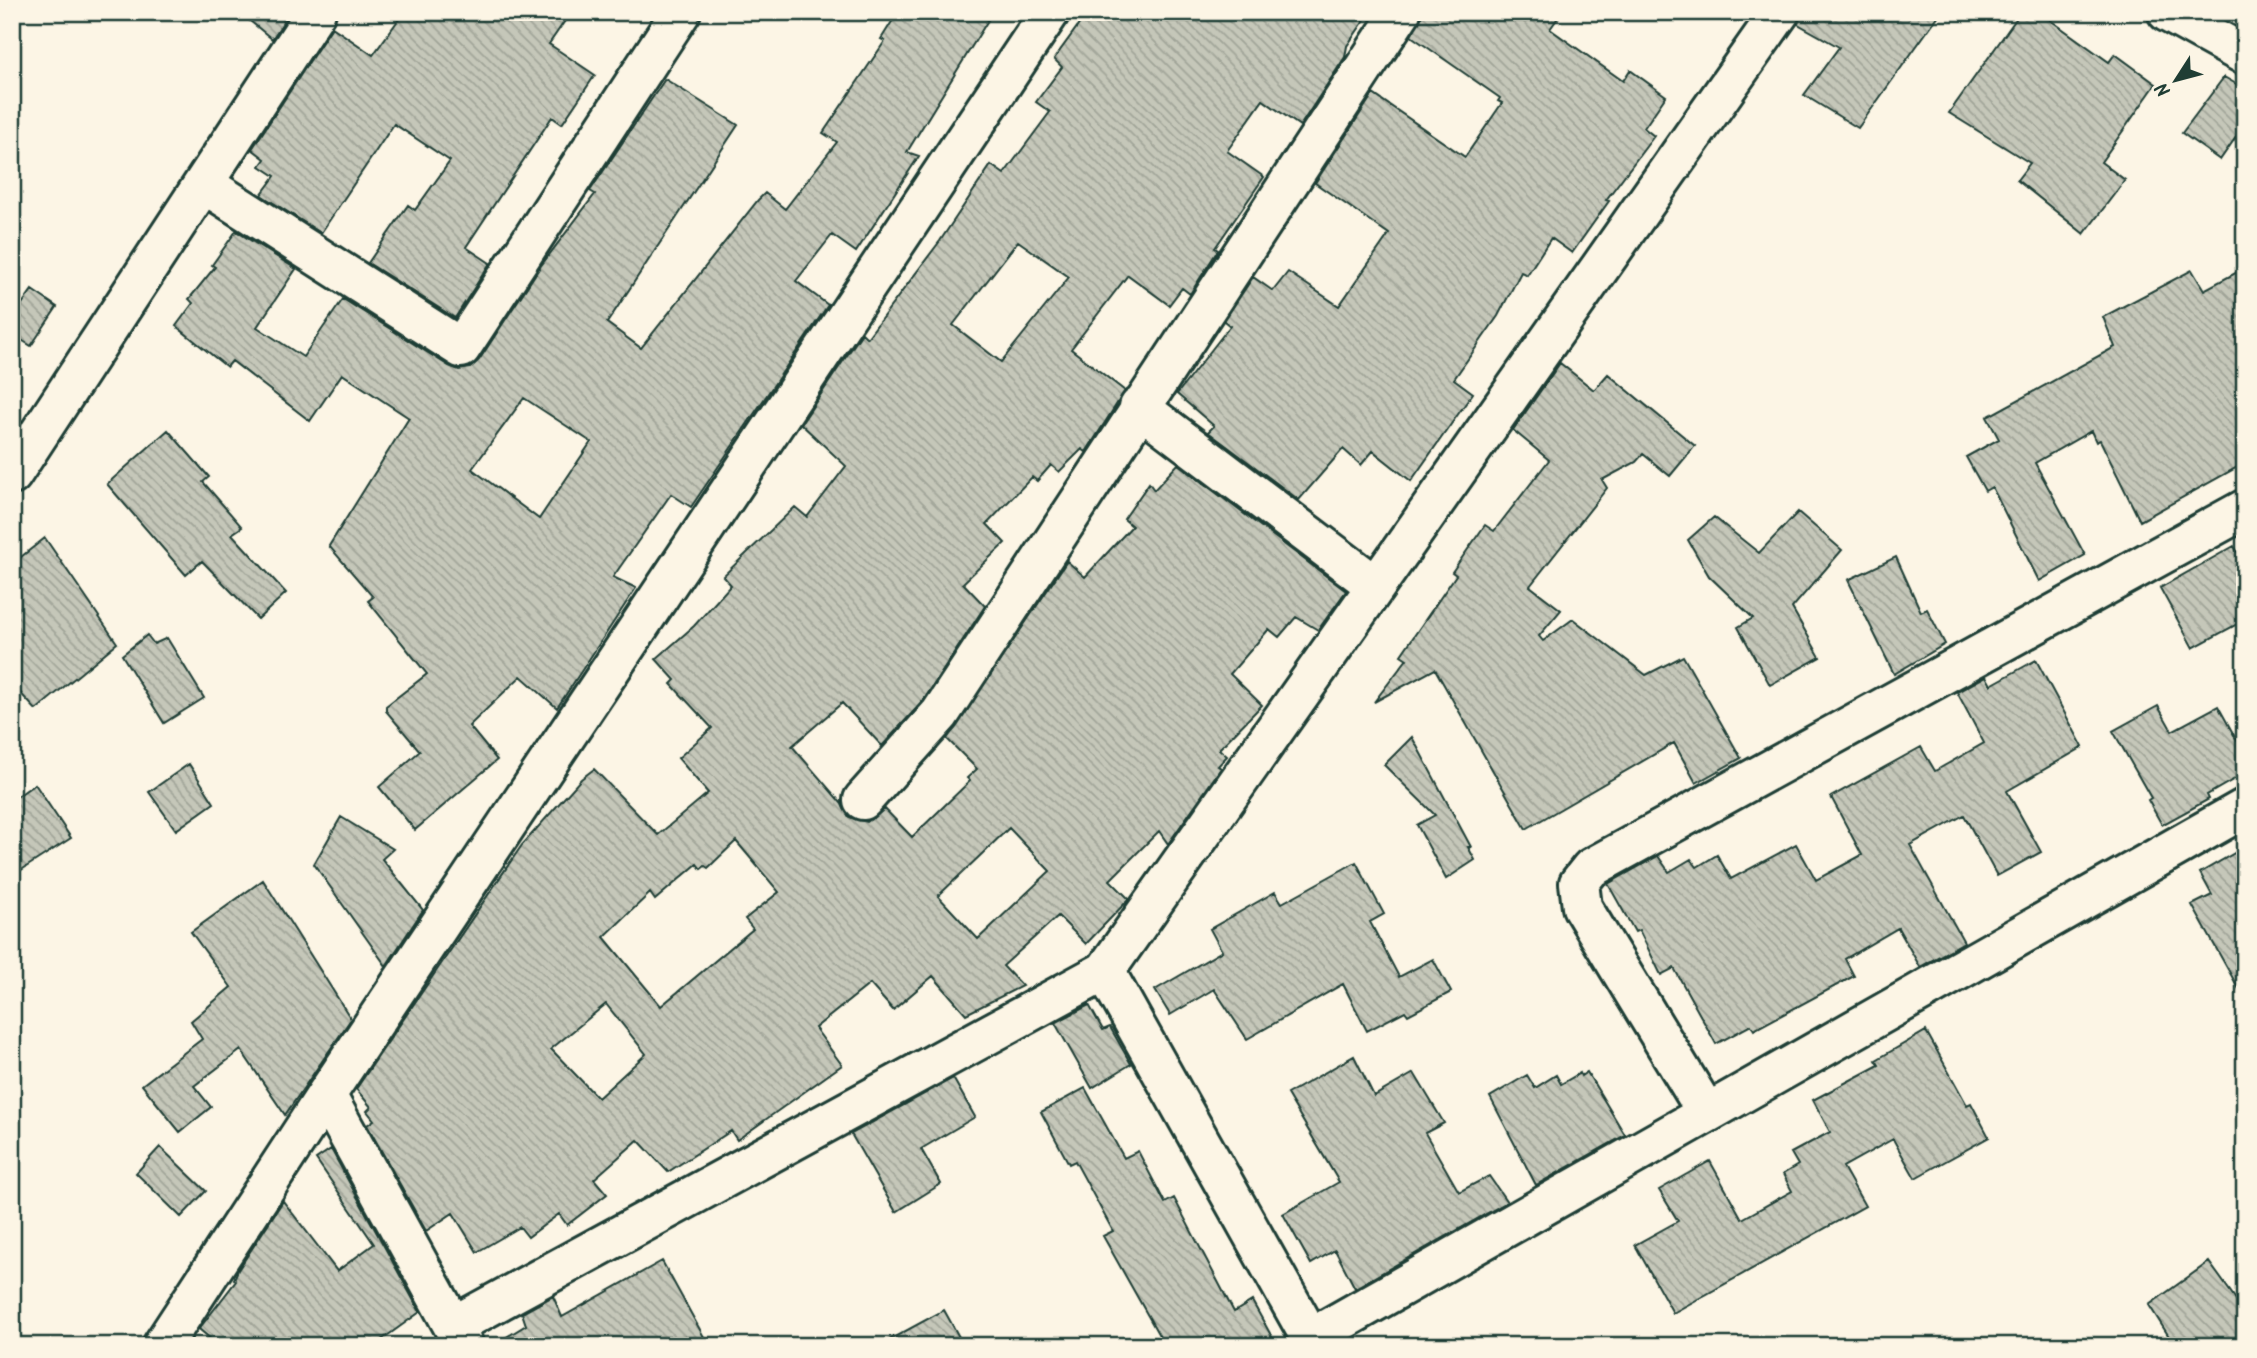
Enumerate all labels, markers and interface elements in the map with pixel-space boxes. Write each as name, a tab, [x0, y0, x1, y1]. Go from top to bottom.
north arrow	[2142, 46, 2212, 116]
text: N	[2148, 75, 2180, 102]

